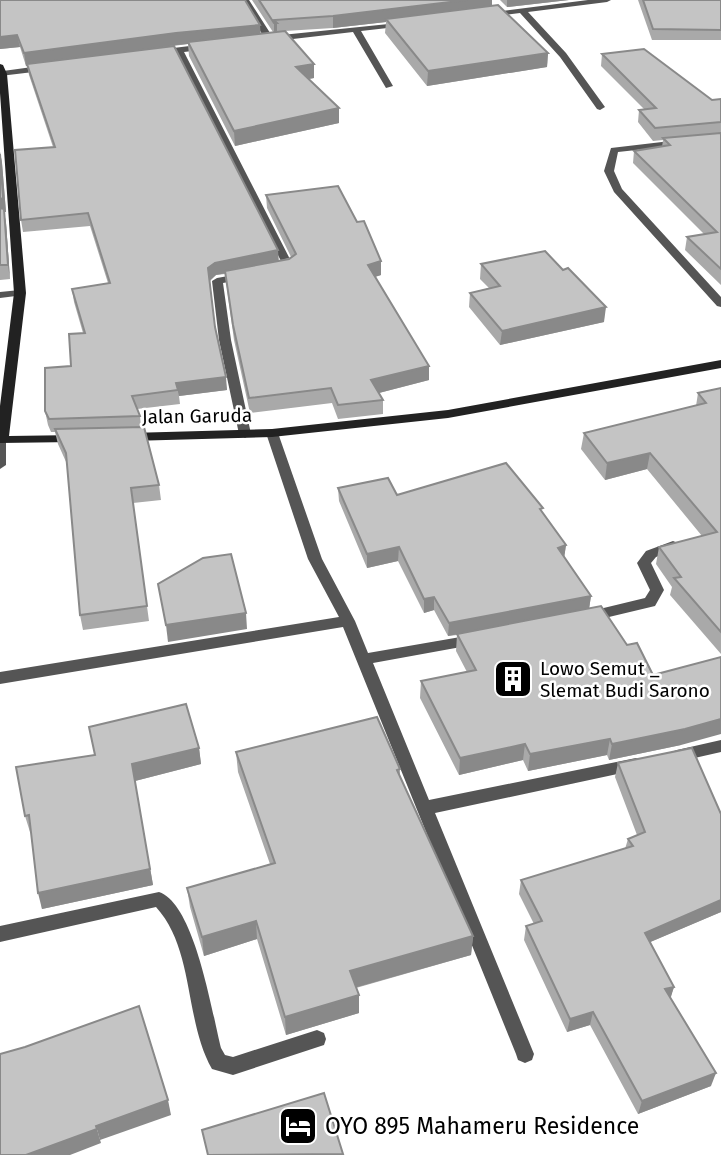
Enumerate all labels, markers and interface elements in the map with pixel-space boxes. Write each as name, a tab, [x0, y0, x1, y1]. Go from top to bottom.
street label: Jalan Garuda	[142, 404, 252, 428]
place label: Lowo Semut _ Slemat Budi Sarono	[540, 657, 710, 702]
building icon: Lowo Semut _ Slemat Budi Sarono	[492, 658, 534, 700]
hotel icon: OYO 895 Mahameru Residence	[277, 1105, 319, 1147]
place label: OYO 895 Mahameru Residence	[325, 1112, 639, 1140]

